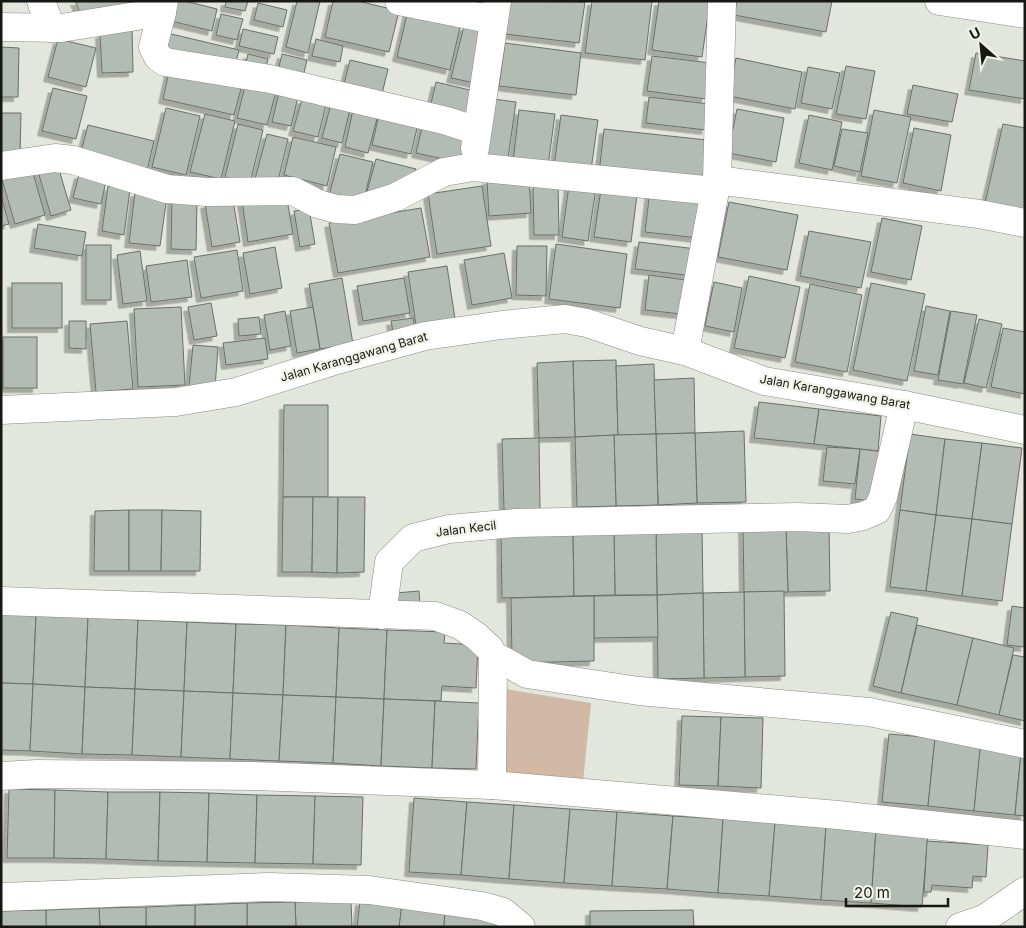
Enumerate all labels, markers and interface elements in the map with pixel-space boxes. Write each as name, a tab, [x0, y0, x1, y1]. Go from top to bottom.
north arrow	[956, 20, 1006, 70]
text: U	[966, 23, 983, 43]
street label: Jalan Karanggawang Barat	[279, 328, 429, 385]
street label: Jalan Karanggawang Barat	[759, 371, 912, 412]
street label: Jalan Kecil	[435, 517, 497, 540]
scale bar	[846, 876, 948, 908]
text: 20 m	[854, 883, 890, 902]

